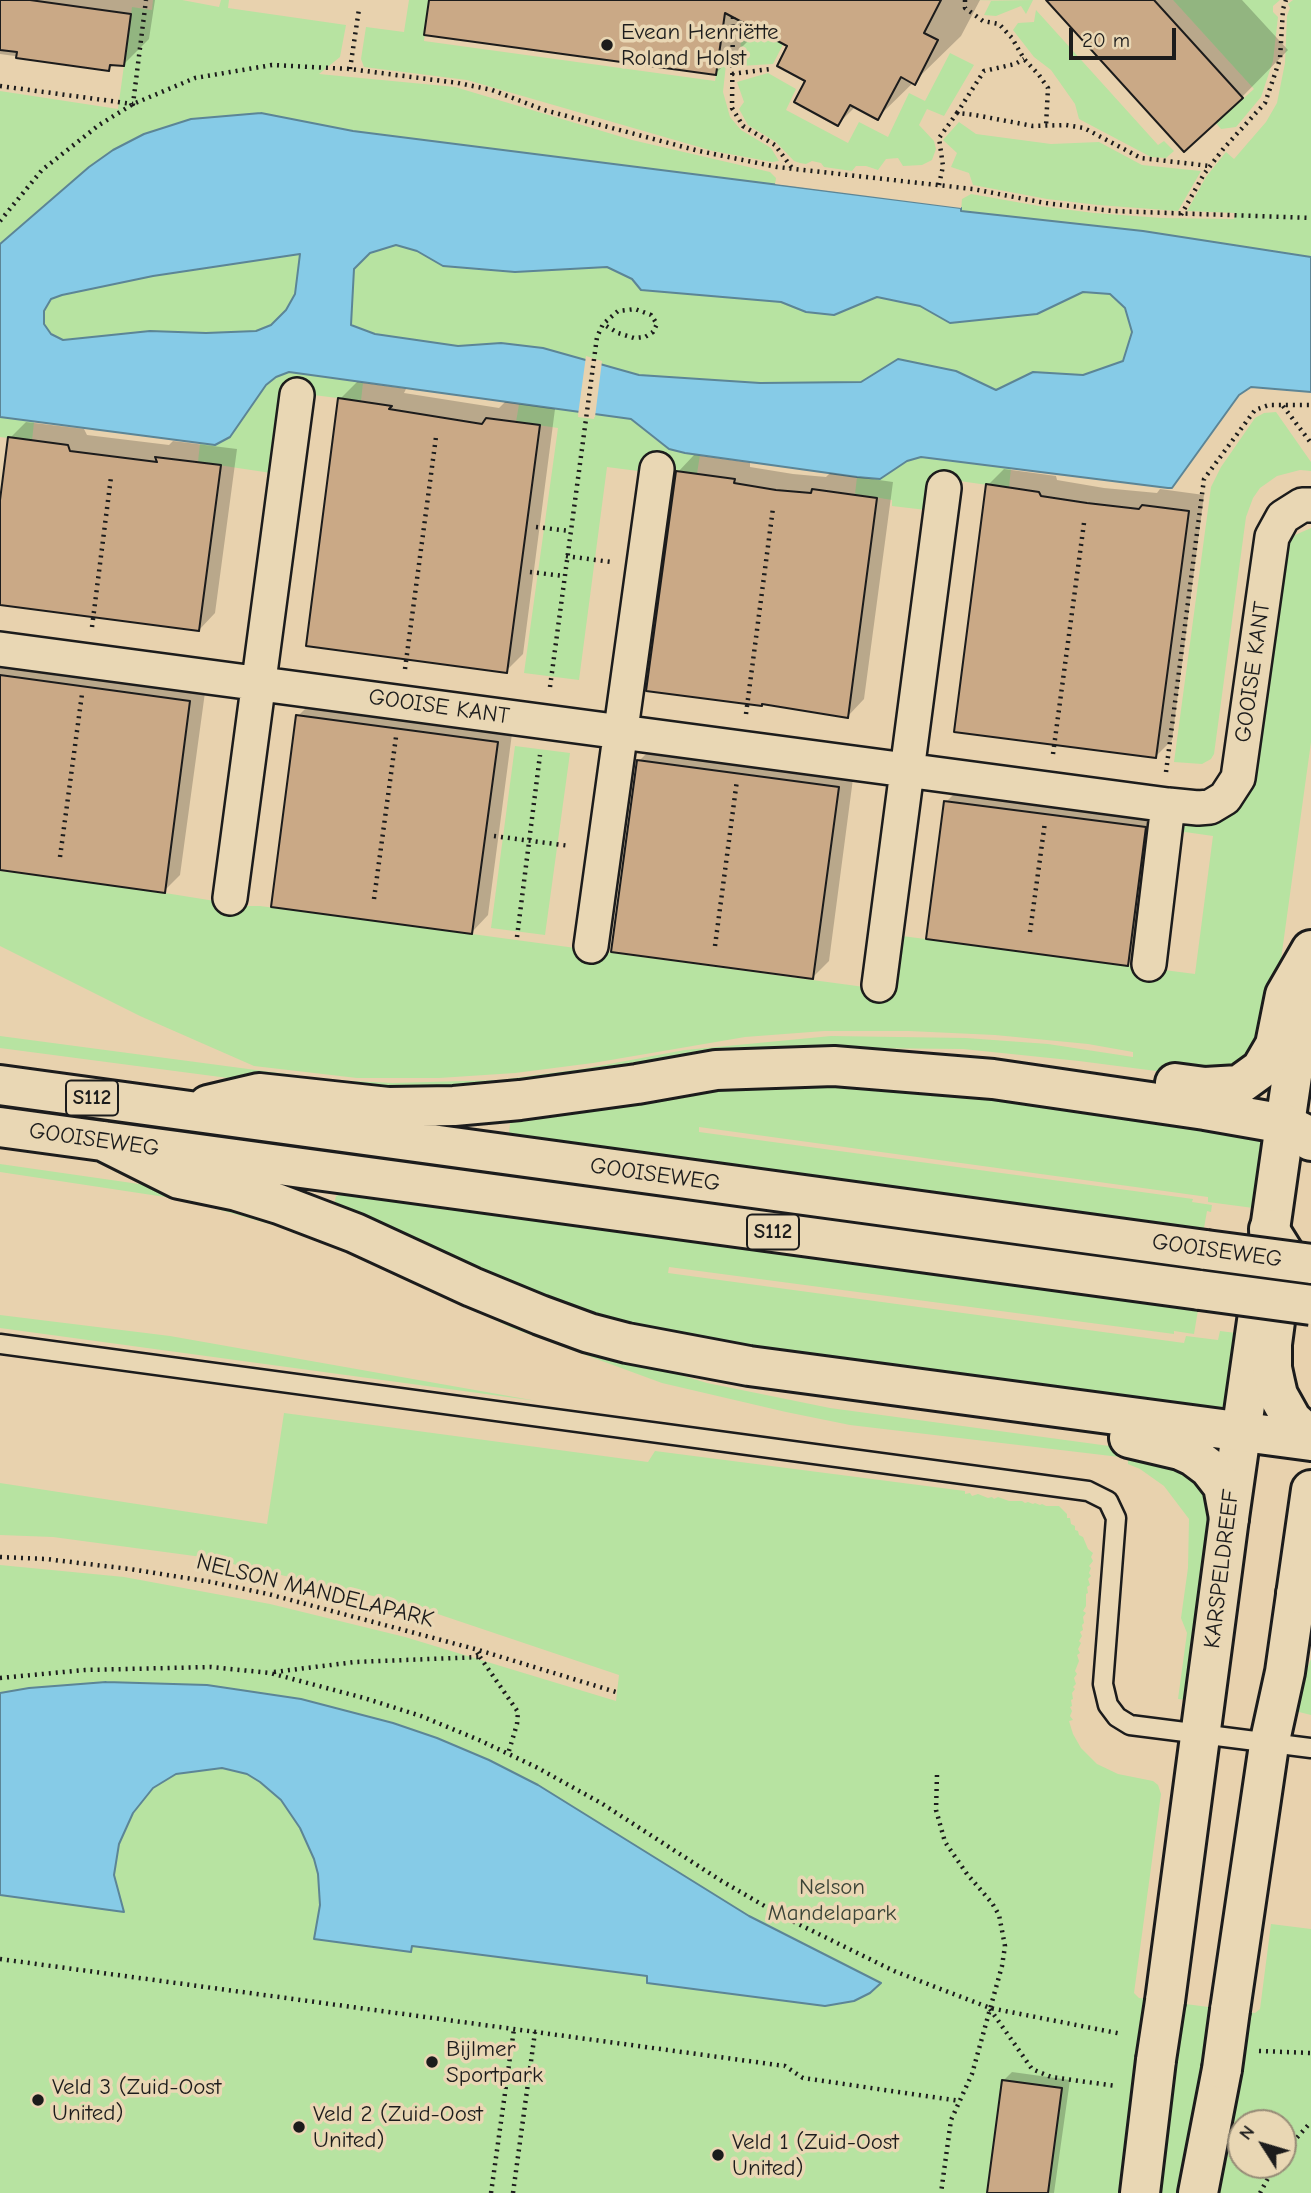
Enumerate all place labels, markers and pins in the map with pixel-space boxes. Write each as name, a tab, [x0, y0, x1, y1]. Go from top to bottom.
place label: Evean Henriëtte Roland Holst	[621, 18, 779, 72]
marker: Evean Henriëtte Roland Holst	[599, 37, 615, 53]
place label: Bijlmer Sportpark	[446, 2035, 543, 2089]
marker: Bijlmer Sportpark	[424, 2054, 440, 2070]
place label: Veld 3 (Zuid-Oost United)	[52, 2073, 221, 2127]
marker: Veld 3 (Zuid-Oost United)	[30, 2092, 46, 2108]
place label: Veld 2 (Zuid-Oost United)	[313, 2100, 483, 2154]
marker: Veld 2 (Zuid-Oost United)	[291, 2119, 307, 2135]
place label: Veld 1 (Zuid-Oost United)	[732, 2128, 899, 2182]
marker: Veld 1 (Zuid-Oost United)	[710, 2147, 726, 2163]

